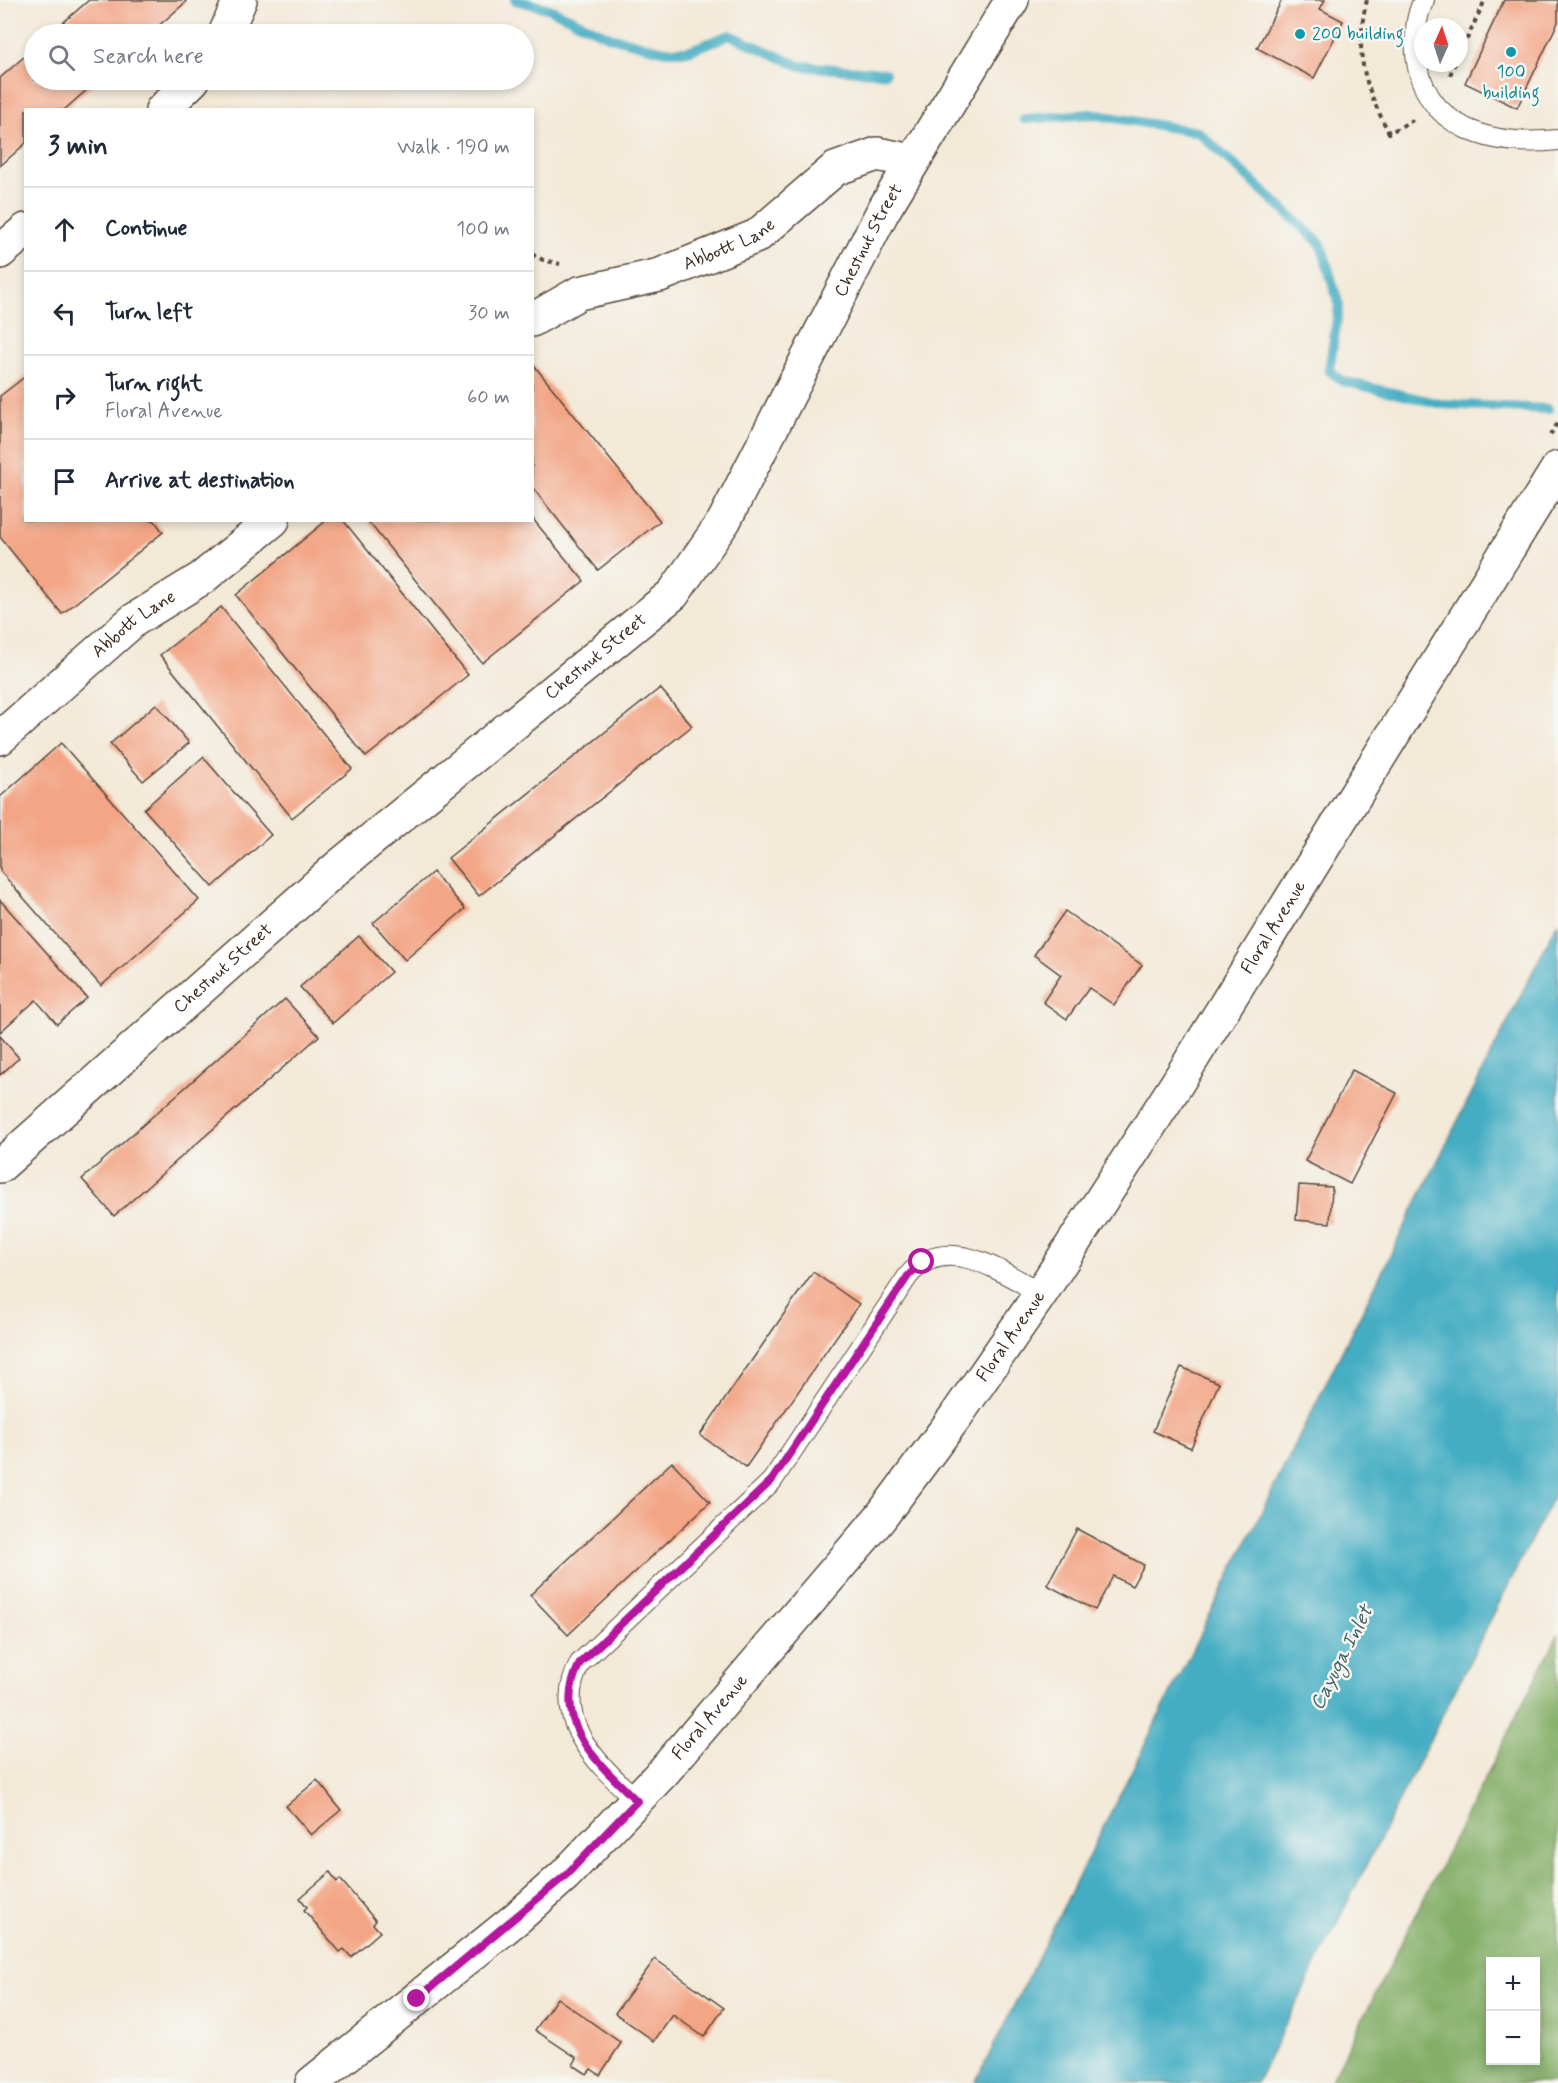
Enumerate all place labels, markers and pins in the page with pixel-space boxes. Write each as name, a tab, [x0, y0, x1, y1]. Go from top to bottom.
place label: 200 building	[1312, 22, 1404, 48]
marker: 200 building	[1293, 27, 1307, 41]
marker: 100 building	[1504, 45, 1518, 59]
place label: 100 building	[1482, 60, 1540, 107]

